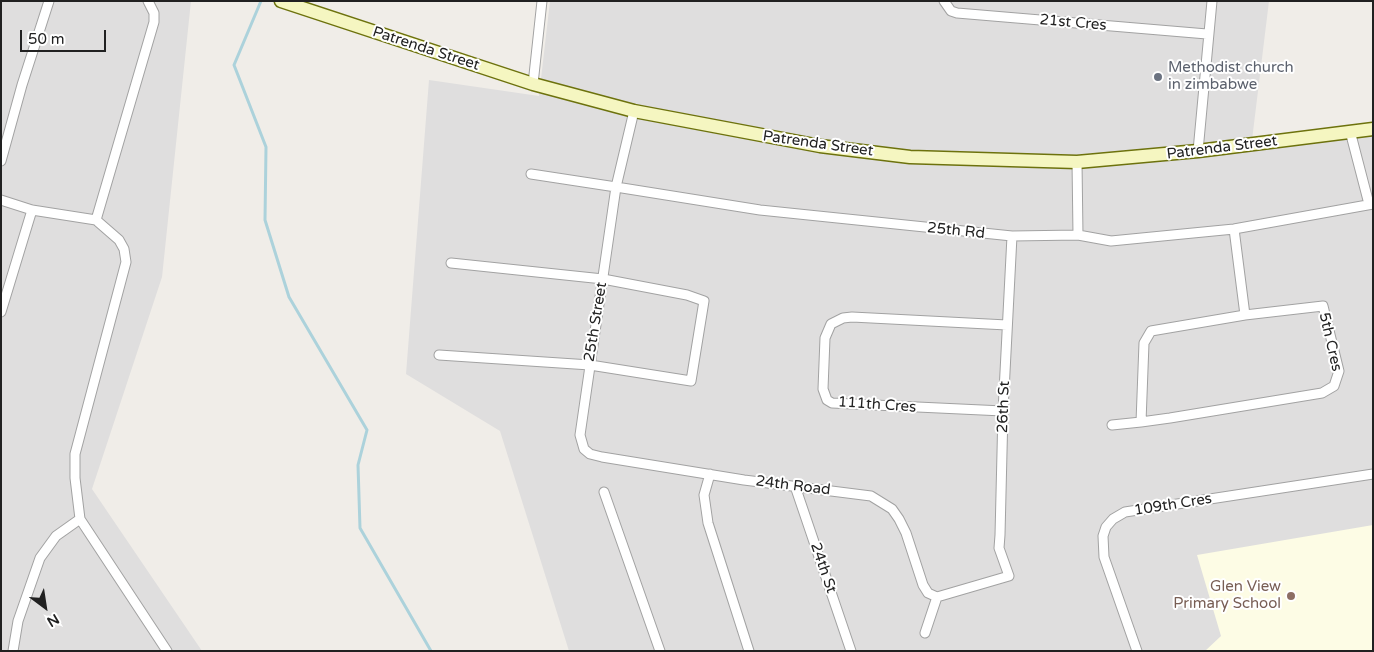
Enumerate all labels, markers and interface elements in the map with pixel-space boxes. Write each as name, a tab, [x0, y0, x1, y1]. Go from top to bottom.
street label: 21st Cres	[1039, 11, 1107, 35]
scale bar	[22, 20, 109, 52]
street label: Patrenda Street	[370, 23, 482, 75]
text: 50 m	[28, 30, 65, 48]
place label: Methodist church in zimbabwe	[1168, 59, 1294, 94]
marker: Methodist church in zimbabwe	[1152, 71, 1164, 83]
street label: Patrenda Street	[762, 127, 874, 161]
street label: Patrenda Street	[1166, 132, 1278, 164]
street label: 25th Rd	[926, 219, 986, 243]
street label: 25th Street	[581, 281, 611, 363]
street label: 5th Cres	[1315, 311, 1345, 373]
street label: 26th St	[994, 381, 1014, 433]
street label: 111th Cres	[837, 393, 917, 417]
street label: 24th Road	[755, 472, 831, 500]
street label: 109th Cres	[1133, 490, 1213, 520]
street label: 24th St	[806, 540, 840, 596]
place label: Glen View Primary School	[1173, 578, 1281, 613]
north arrow	[20, 582, 70, 632]
marker: Glen View Primary School	[1285, 590, 1297, 602]
text: N	[44, 610, 62, 630]

